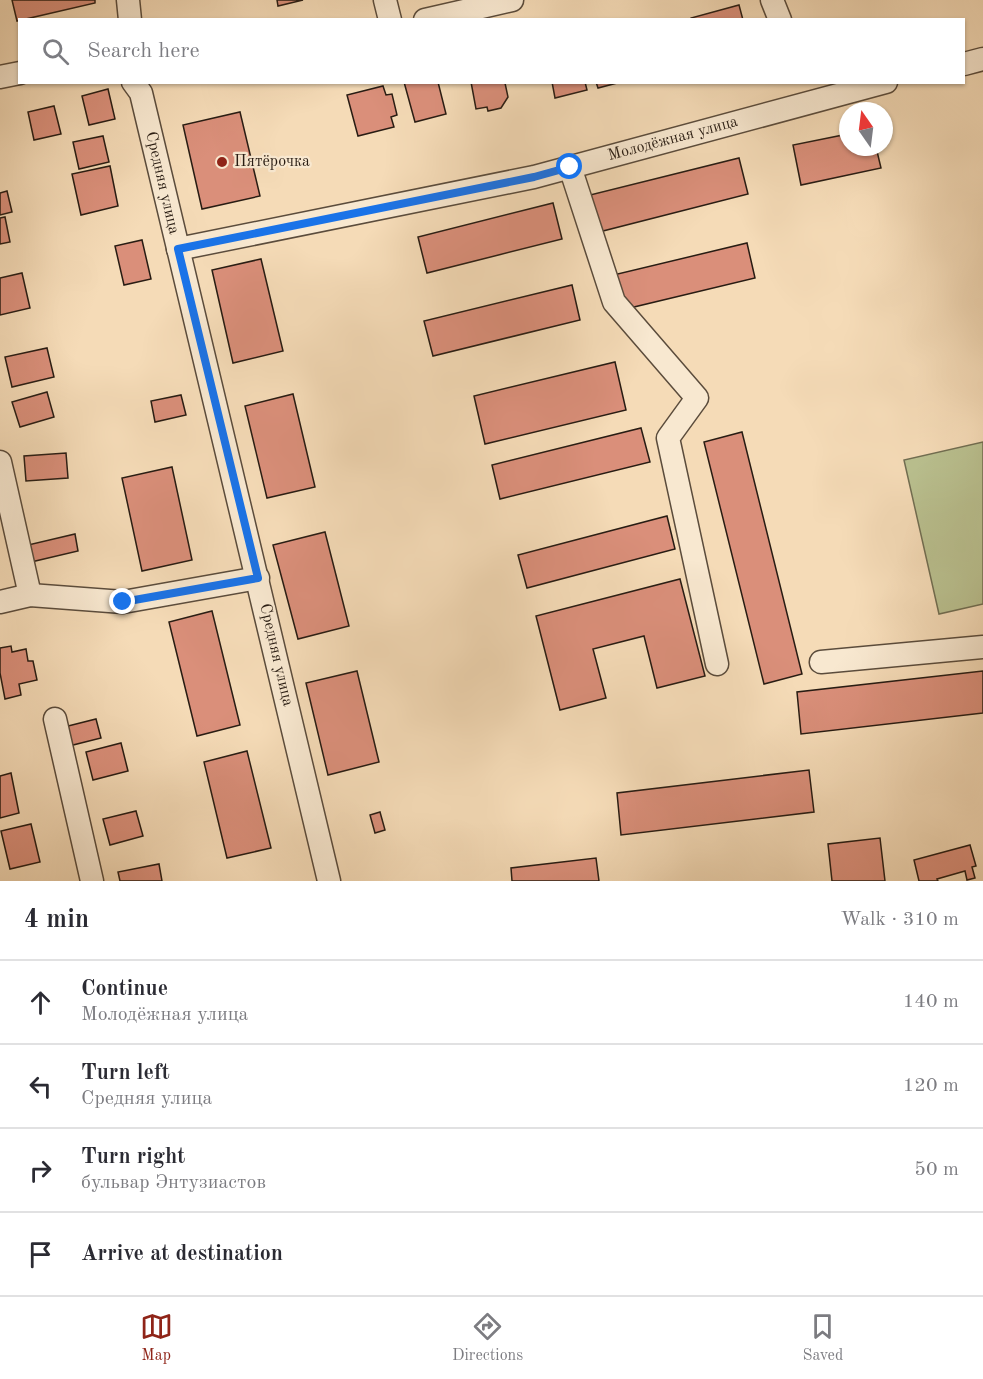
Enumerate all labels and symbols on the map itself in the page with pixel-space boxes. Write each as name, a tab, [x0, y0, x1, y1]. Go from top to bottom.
north arrow	[839, 102, 893, 156]
street label: Молодёжная улица	[606, 114, 740, 164]
street label: Средняя улица	[142, 130, 182, 236]
route start	[556, 153, 582, 179]
place label: Пятёрочка	[234, 154, 310, 170]
marker: Пятёрочка	[215, 155, 229, 169]
route end	[109, 588, 135, 614]
street label: Средняя улица	[256, 602, 296, 708]

